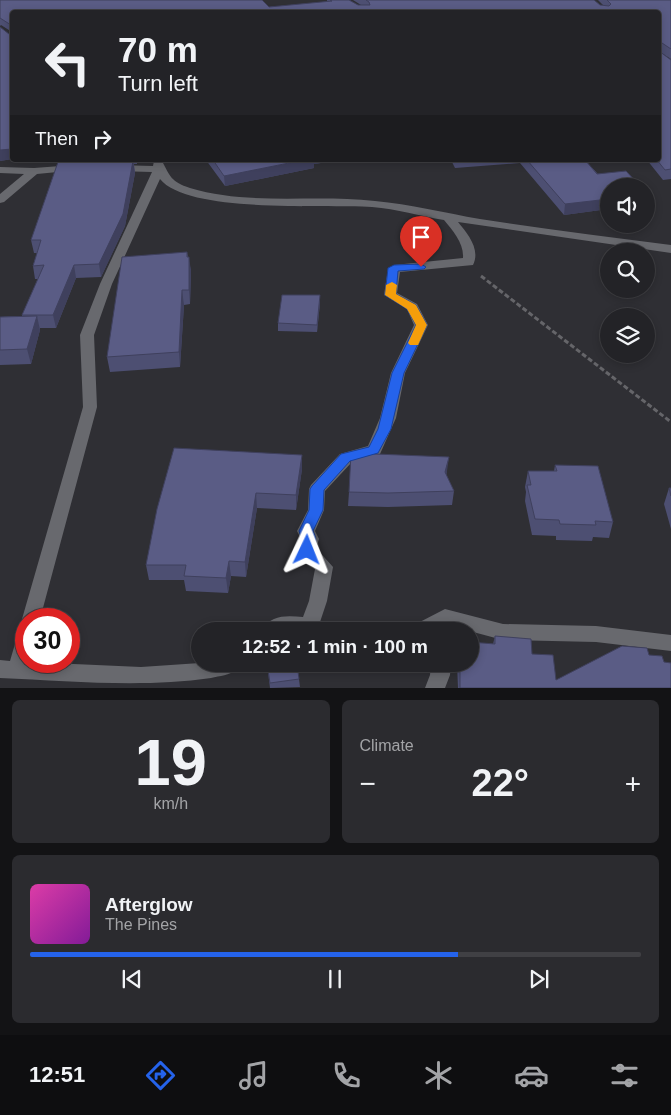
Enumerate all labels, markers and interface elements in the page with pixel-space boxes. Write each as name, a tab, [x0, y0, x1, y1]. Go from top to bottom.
icon: left	[35, 30, 100, 95]
text: 70 m	[118, 30, 198, 69]
text: Turn left	[118, 71, 198, 96]
icon: right	[88, 125, 116, 153]
text: Then	[35, 128, 78, 149]
map controls	[600, 178, 655, 363]
button: sound	[600, 178, 655, 233]
pin	[400, 216, 442, 267]
icon: arrive	[407, 223, 435, 251]
button: search	[600, 243, 655, 298]
button: layers	[600, 308, 655, 363]
position arrow	[280, 523, 332, 575]
speed limit sign: 30	[15, 608, 80, 673]
text: 12:52 · 1 min · 100 m	[242, 636, 428, 657]
text: 19	[135, 726, 207, 799]
text: Climate	[360, 737, 414, 754]
text: 22°	[472, 762, 529, 804]
text: −	[360, 768, 376, 799]
text: +	[625, 768, 641, 799]
text: km/h	[153, 795, 188, 812]
text: Afterglow	[105, 894, 193, 915]
text: The Pines	[105, 916, 177, 933]
icon: previous	[118, 965, 146, 993]
icon: pause	[321, 965, 349, 993]
icon: next	[525, 965, 553, 993]
icon: directions	[143, 1058, 178, 1093]
icon: music	[236, 1058, 271, 1093]
icon: phone	[329, 1058, 364, 1093]
icon: climate	[421, 1058, 456, 1093]
icon: car	[514, 1058, 549, 1093]
icon: filters	[607, 1058, 642, 1093]
text: 12:51	[29, 1062, 85, 1087]

